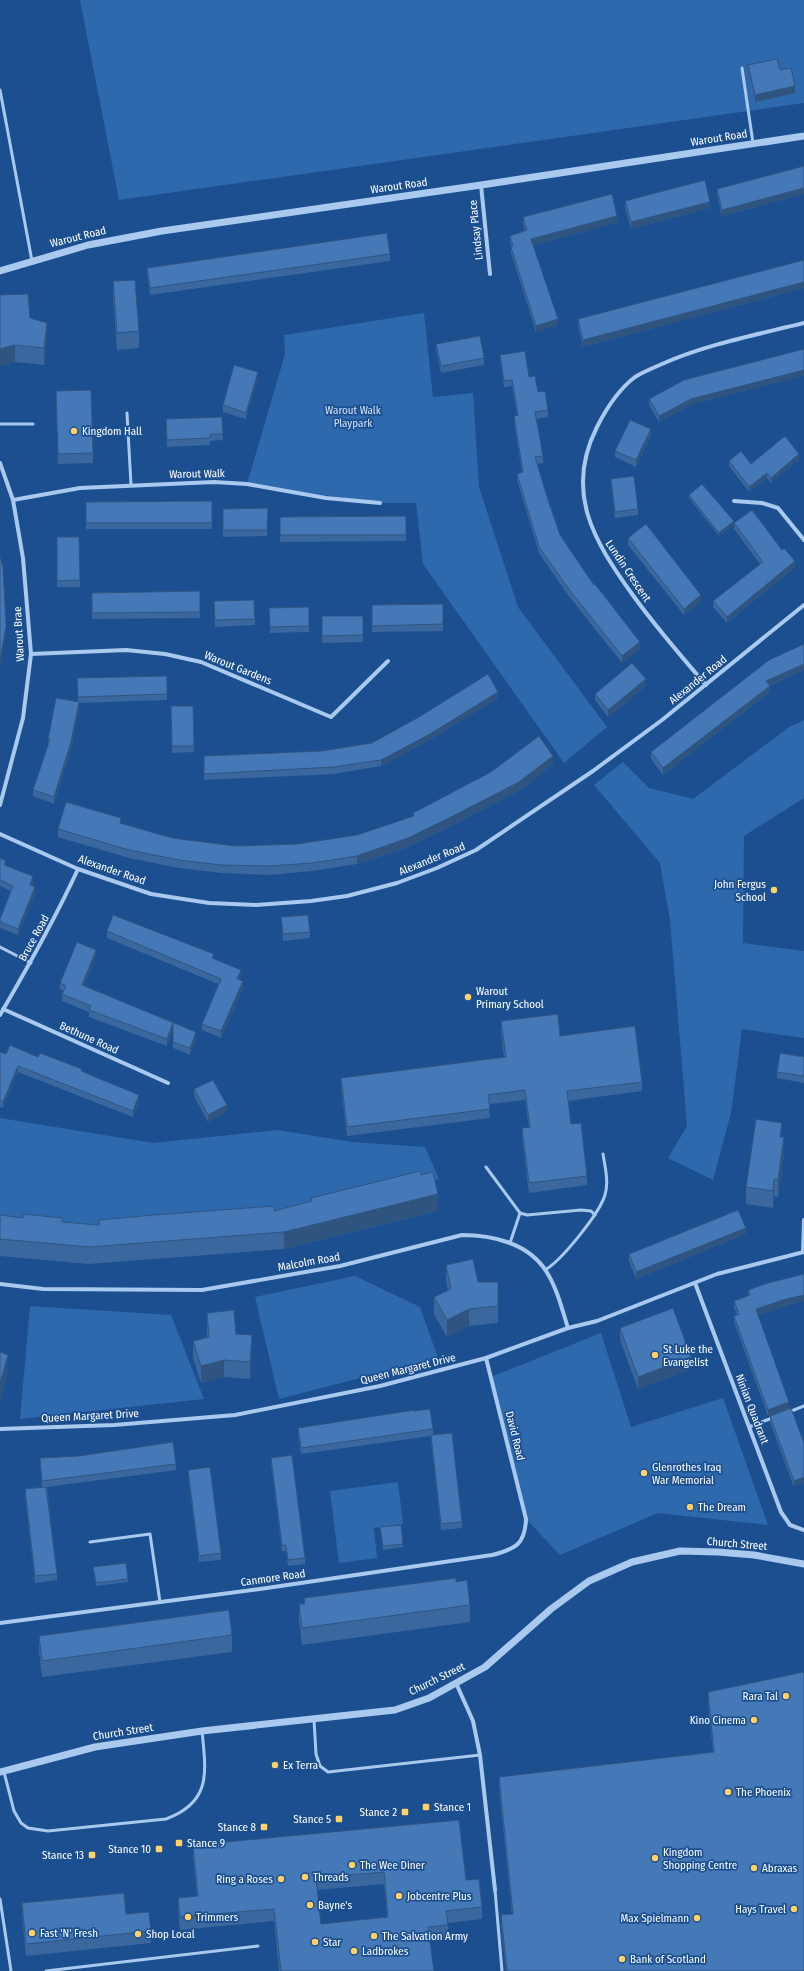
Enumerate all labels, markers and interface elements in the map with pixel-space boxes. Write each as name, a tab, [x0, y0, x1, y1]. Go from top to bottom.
street label: Warout Road	[690, 127, 748, 149]
street label: Warout Road	[370, 176, 428, 196]
street label: Lindsay Place	[466, 199, 486, 261]
street label: Warout Road	[49, 224, 107, 250]
park label: Warout Walk Playpark	[325, 404, 382, 430]
place label: Kingdom Hall	[82, 425, 142, 438]
marker: Kingdom Hall	[69, 426, 79, 436]
street label: Warout Walk	[169, 467, 226, 481]
street label: Lundin Crescent	[603, 538, 654, 605]
street label: Warout Brae	[11, 606, 27, 662]
street label: Warout Gardens	[202, 649, 274, 688]
street label: Alexander Road	[667, 653, 729, 707]
street label: Alexander Road	[397, 840, 467, 878]
street label: Alexander Road	[77, 852, 147, 888]
place label: John Fergus School	[714, 878, 766, 904]
marker: John Fergus School	[769, 885, 779, 895]
street label: Bruce Road	[16, 913, 52, 963]
place label: Warout Primary School	[476, 985, 544, 1011]
marker: Warout Primary School	[463, 992, 473, 1002]
street label: Bethune Road	[57, 1019, 121, 1057]
street label: Malcolm Road	[277, 1250, 341, 1274]
place label: St Luke the Evangelist	[663, 1343, 713, 1369]
marker: St Luke the Evangelist	[650, 1350, 660, 1360]
street label: Queen Margaret Drive	[359, 1351, 457, 1387]
street label: Ninian Quadrant	[733, 1372, 771, 1446]
street label: Queen Margaret Drive	[41, 1407, 139, 1425]
street label: David Road	[503, 1410, 527, 1462]
place label: Glenrothes Iraq War Memorial	[652, 1461, 721, 1487]
marker: Glenrothes Iraq War Memorial	[639, 1468, 649, 1478]
place label: The Dream	[698, 1501, 746, 1514]
marker: The Dream	[685, 1502, 695, 1512]
street label: Church Street	[706, 1535, 768, 1553]
street label: Canmore Road	[240, 1567, 306, 1589]
street label: Church Street	[407, 1660, 467, 1698]
place label: Rara Tal	[743, 1690, 778, 1703]
marker: Rara Tal	[781, 1691, 791, 1701]
place label: Kino Cinema	[690, 1714, 746, 1727]
marker: Kino Cinema	[749, 1715, 759, 1725]
street label: Church Street	[92, 1721, 154, 1743]
place label: Ex Terra	[283, 1759, 318, 1772]
marker: Ex Terra	[270, 1760, 280, 1770]
place label: The Phoenix	[736, 1786, 791, 1799]
marker: The Phoenix	[723, 1787, 733, 1797]
place label: Stance 1	[434, 1801, 471, 1814]
marker: Stance 1	[421, 1802, 431, 1812]
place label: Stance 2	[359, 1806, 397, 1819]
marker: Stance 2	[400, 1807, 410, 1817]
place label: Stance 5	[293, 1813, 331, 1826]
marker: Stance 5	[334, 1814, 344, 1824]
place label: Stance 8	[218, 1821, 256, 1834]
marker: Stance 8	[259, 1822, 269, 1832]
place label: Stance 9	[187, 1837, 225, 1850]
marker: Stance 9	[174, 1838, 184, 1848]
place label: Stance 10	[108, 1843, 151, 1856]
marker: Stance 10	[154, 1844, 164, 1854]
place label: Kingdom Shopping Centre	[663, 1846, 737, 1872]
place label: Stance 13	[42, 1849, 84, 1862]
marker: Stance 13	[87, 1850, 97, 1860]
marker: Kingdom Shopping Centre	[650, 1853, 660, 1863]
place label: The Wee Diner	[360, 1859, 425, 1872]
marker: The Wee Diner	[347, 1860, 357, 1870]
place label: Abraxas	[762, 1862, 797, 1875]
marker: Abraxas	[749, 1863, 759, 1873]
place label: Threads	[313, 1871, 349, 1884]
marker: Threads	[300, 1872, 310, 1882]
place label: Ring a Roses	[216, 1873, 273, 1886]
marker: Ring a Roses	[276, 1874, 286, 1884]
place label: Jobcentre Plus	[407, 1890, 472, 1903]
marker: Jobcentre Plus	[394, 1891, 404, 1901]
place label: Bayne's	[318, 1899, 352, 1912]
marker: Bayne's	[305, 1900, 315, 1910]
place label: Hays Travel	[735, 1903, 786, 1916]
marker: Hays Travel	[789, 1904, 799, 1914]
place label: Trimmers	[196, 1911, 238, 1924]
marker: Trimmers	[183, 1912, 193, 1922]
place label: Max Spielmann	[621, 1912, 689, 1925]
marker: Max Spielmann	[692, 1913, 702, 1923]
place label: Fast 'N' Fresh	[40, 1927, 98, 1940]
marker: Fast 'N' Fresh	[27, 1928, 37, 1938]
place label: Shop Local	[146, 1928, 195, 1941]
marker: Shop Local	[133, 1929, 143, 1939]
place label: The Salvation Army	[382, 1930, 468, 1943]
marker: The Salvation Army	[369, 1931, 379, 1941]
place label: Star	[323, 1936, 341, 1949]
marker: Star	[310, 1937, 320, 1947]
place label: Ladbrokes	[362, 1945, 409, 1958]
marker: Ladbrokes	[349, 1946, 359, 1956]
place label: Bank of Scotland	[630, 1953, 706, 1966]
marker: Bank of Scotland	[617, 1954, 627, 1964]

